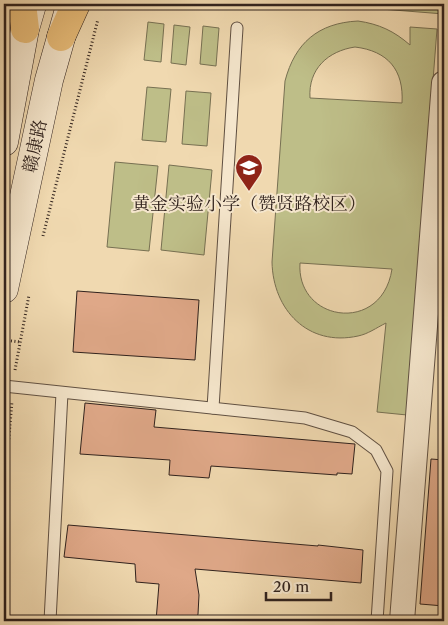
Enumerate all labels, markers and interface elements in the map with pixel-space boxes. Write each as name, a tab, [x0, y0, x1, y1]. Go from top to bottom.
street label: 赣康路	[19, 117, 51, 175]
school or university icon: 黄金实验小学（赞贤路校区）	[234, 153, 264, 192]
place label: 黄金实验小学（赞贤路校区）	[132, 193, 366, 215]
scale bar	[266, 570, 330, 602]
text: 20 m	[273, 577, 309, 596]

